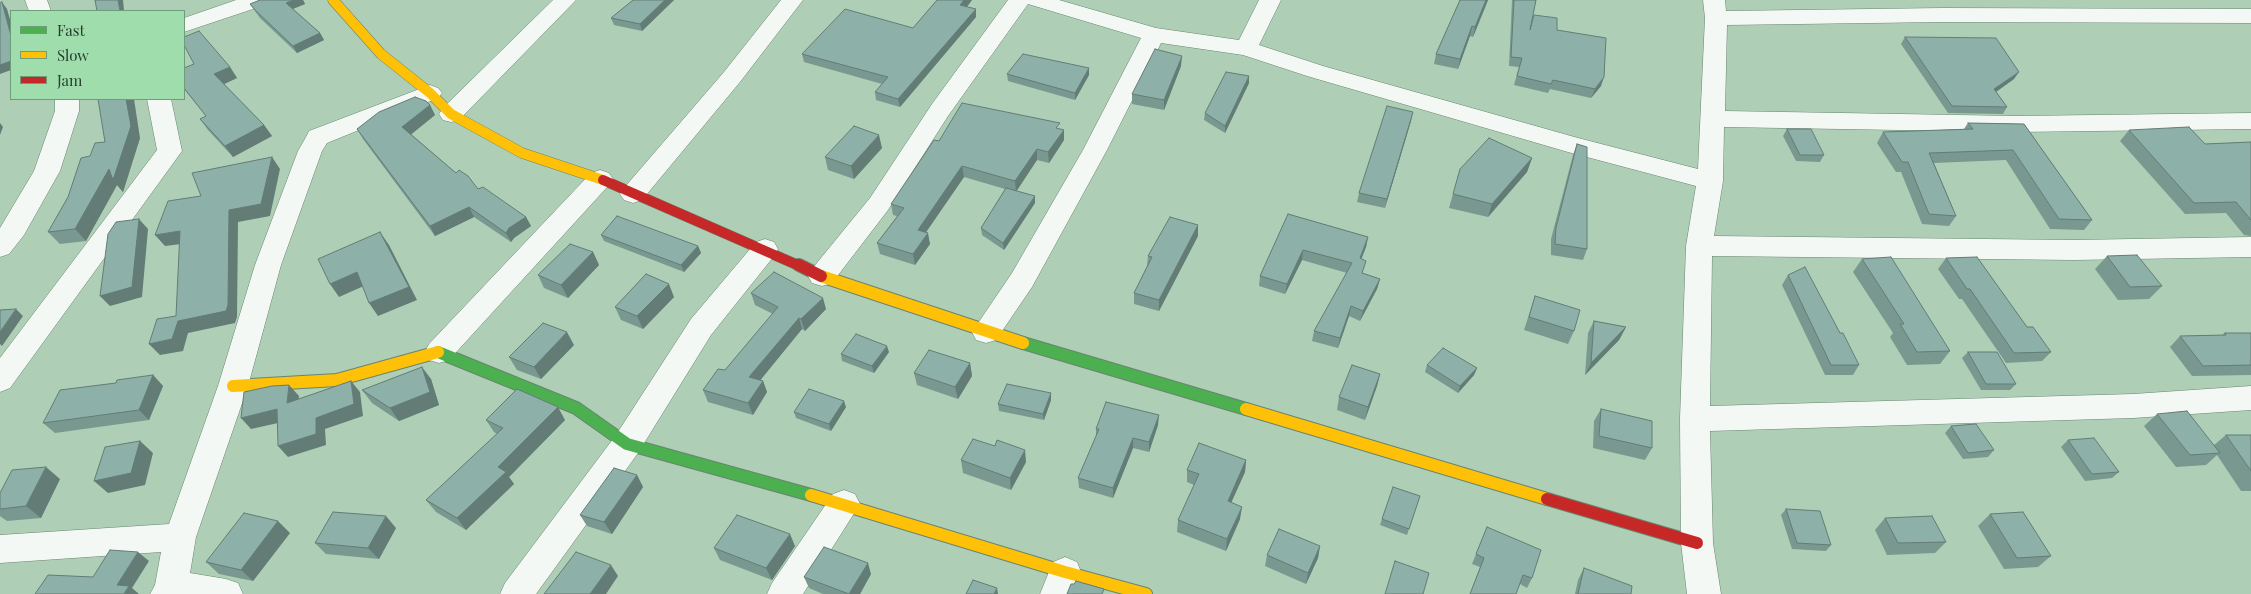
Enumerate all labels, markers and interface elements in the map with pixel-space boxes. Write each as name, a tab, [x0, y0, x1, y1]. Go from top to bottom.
legend	[10, 10, 185, 100]
text: Fast	[57, 20, 85, 40]
text: Slow	[57, 45, 89, 65]
text: Jam	[57, 70, 82, 90]

